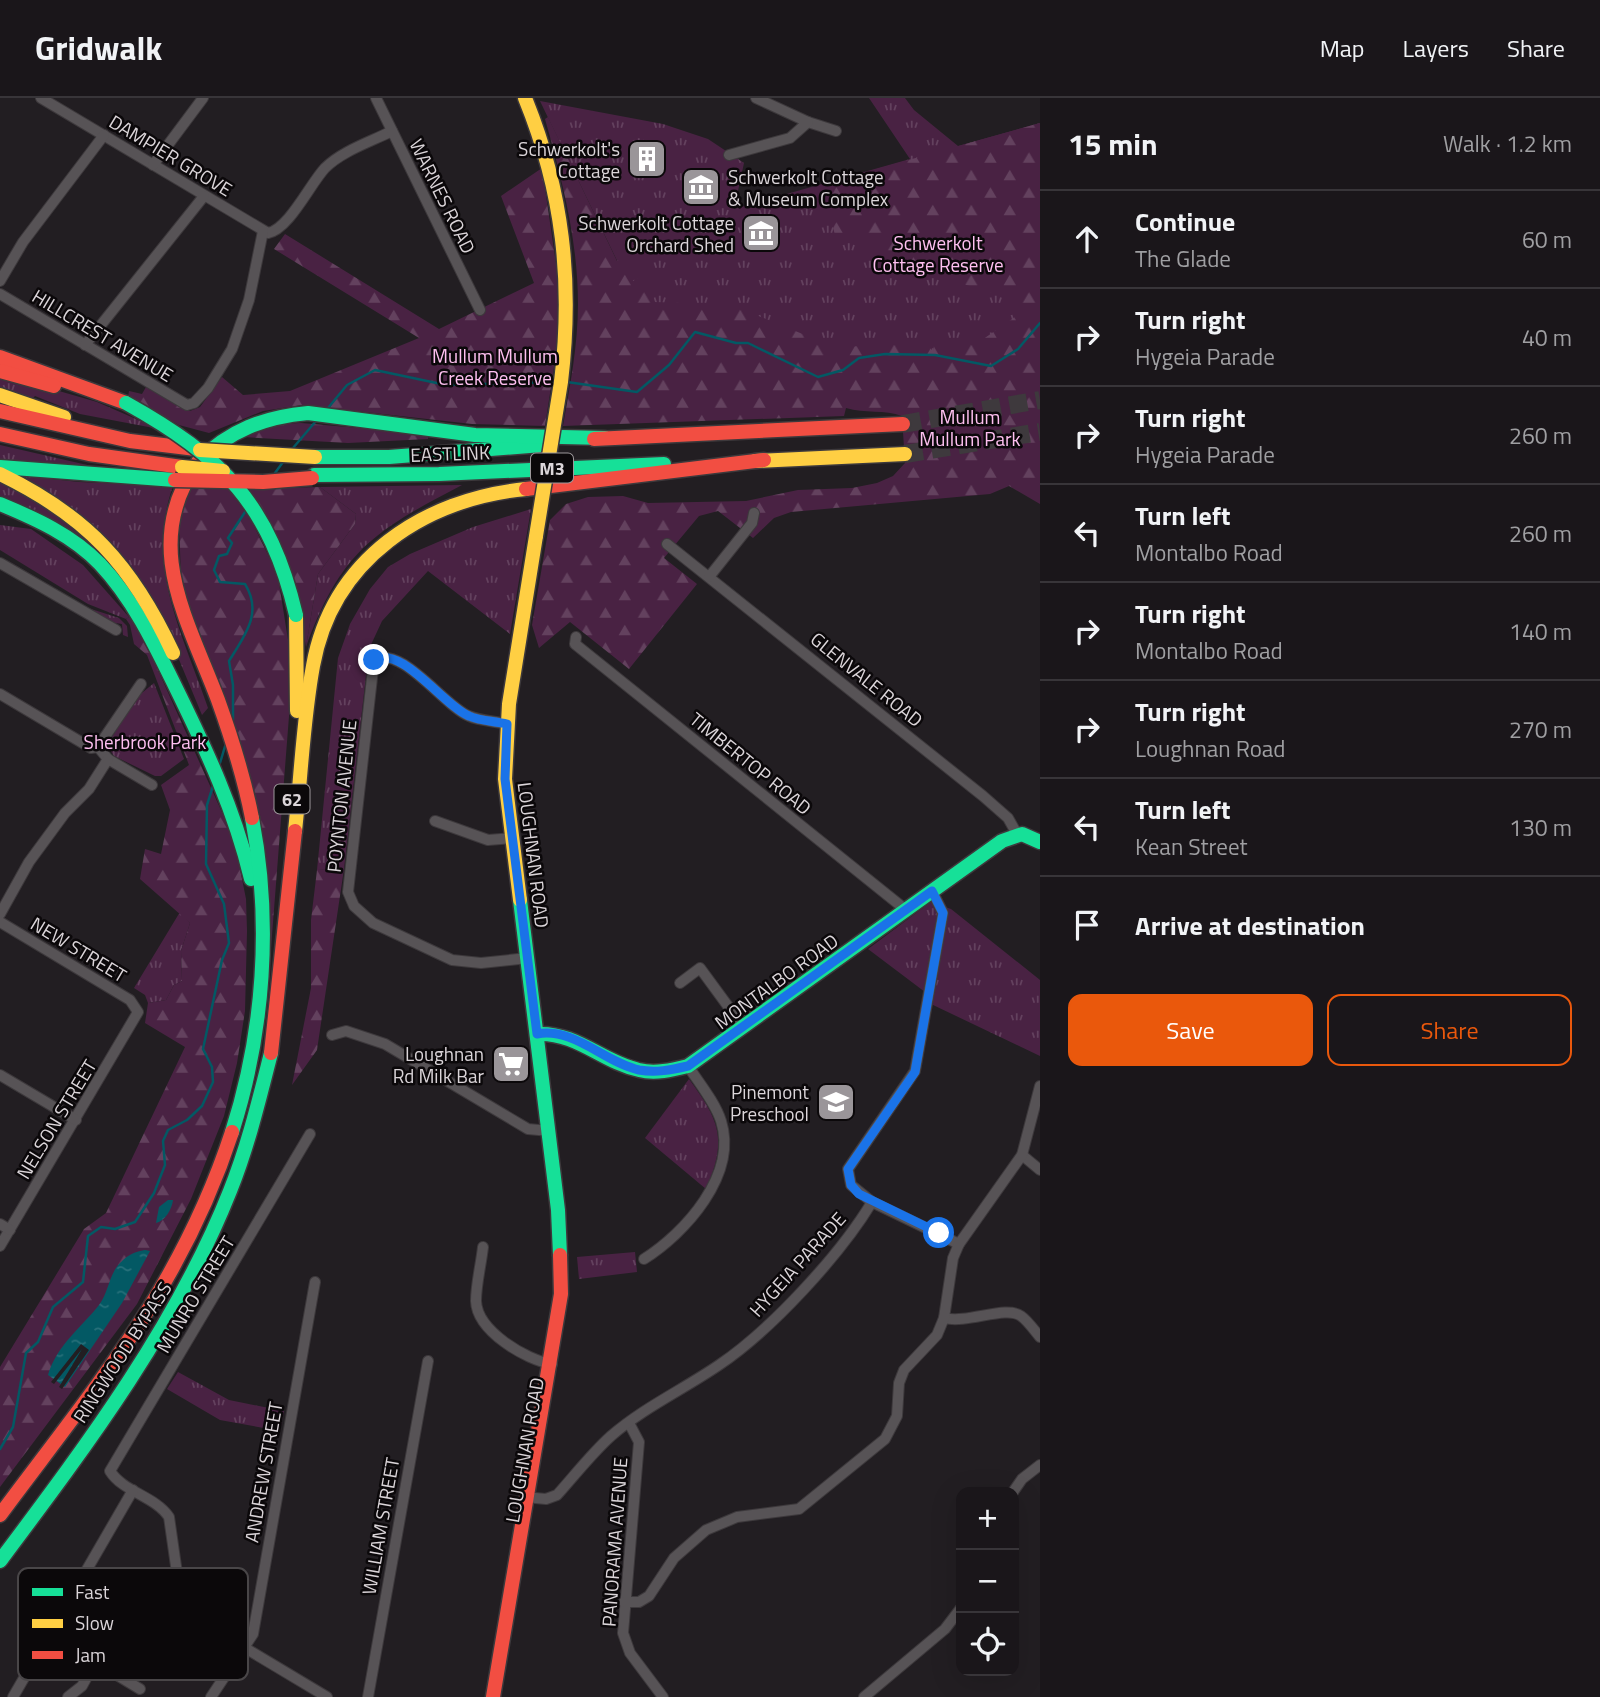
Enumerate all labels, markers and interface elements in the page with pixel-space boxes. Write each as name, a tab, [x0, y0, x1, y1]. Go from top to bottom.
text: Gridwalk	[35, 23, 162, 73]
text: Map	[1320, 30, 1365, 66]
text: Layers	[1403, 30, 1469, 66]
text: Share	[1507, 30, 1565, 66]
street label: DAMPIER GROVE	[104, 107, 238, 203]
text: 15 min	[1068, 121, 1158, 167]
text: Walk · 1.2 km	[1443, 126, 1572, 161]
street label: WARNES ROAD	[403, 134, 483, 258]
place label: Schwerkolt's Cottage	[518, 134, 620, 185]
building icon: Schwerkolt's Cottage	[626, 138, 668, 180]
place label: Schwerkolt Cottage & Museum Complex	[728, 162, 889, 213]
museum icon: Schwerkolt Cottage & Museum Complex	[680, 166, 722, 208]
text: Continue	[1135, 202, 1235, 241]
place label: Schwerkolt Cottage Orchard Shed	[578, 208, 734, 259]
museum icon: Schwerkolt Cottage Orchard Shed	[740, 212, 782, 254]
icon: ahead	[1068, 220, 1106, 258]
text: 60 m	[1522, 222, 1572, 257]
park label: Schwerkolt Cottage Reserve	[872, 228, 1004, 279]
text: The Glade	[1135, 241, 1231, 276]
street label: HILLCREST AVENUE	[27, 281, 179, 389]
text: Turn right	[1135, 300, 1246, 339]
icon: right	[1068, 318, 1106, 356]
text: 40 m	[1522, 320, 1572, 355]
text: Hygeia Parade	[1135, 339, 1275, 374]
park label: Mullum Mullum Creek Reserve	[432, 341, 558, 392]
text: Turn right	[1135, 398, 1246, 437]
park label: Mullum Mullum Park	[919, 402, 1021, 453]
icon: right	[1068, 416, 1106, 454]
text: 260 m	[1509, 418, 1572, 453]
street label: EASTLINK	[410, 437, 490, 469]
text: Hygeia Parade	[1135, 437, 1275, 472]
road number: M3	[531, 454, 573, 482]
text: Turn left	[1135, 496, 1230, 535]
icon: left	[1068, 514, 1106, 552]
text: 260 m	[1509, 516, 1572, 551]
text: Montalbo Road	[1135, 535, 1283, 570]
text: Turn right	[1135, 594, 1246, 633]
icon: right	[1068, 612, 1106, 650]
text: 140 m	[1509, 614, 1572, 649]
street label: GLENVALE ROAD	[804, 625, 930, 733]
text: Montalbo Road	[1135, 633, 1283, 668]
route end	[358, 644, 389, 675]
text: Turn right	[1135, 692, 1246, 731]
street label: TIMBERTOP ROAD	[684, 705, 818, 821]
icon: right	[1068, 710, 1106, 748]
text: 270 m	[1509, 712, 1572, 747]
street label: POYNTON AVENUE	[319, 718, 363, 874]
park label: Sherbrook Park	[84, 727, 206, 756]
text: Loughnan Road	[1135, 731, 1286, 766]
street label: LOUGHNAN ROAD	[511, 780, 557, 930]
road number: 62	[274, 784, 310, 814]
text: Turn left	[1135, 790, 1230, 829]
icon: left	[1068, 808, 1106, 846]
text: 130 m	[1509, 810, 1572, 845]
text: Kean Street	[1135, 829, 1248, 864]
icon: arrive	[1068, 906, 1106, 944]
text: Arrive at destination	[1135, 906, 1365, 945]
street label: NEW STREET	[26, 909, 132, 989]
street label: MONTALBO ROAD	[708, 926, 844, 1036]
button: Save	[1068, 994, 1313, 1066]
button: Share	[1327, 994, 1572, 1066]
place label: Loughnan Rd Milk Bar	[393, 1039, 484, 1090]
supermarket icon: Loughnan Rd Milk Bar	[490, 1043, 532, 1085]
street label: NELSON STREET	[9, 1054, 103, 1184]
place label: Pinemont Preschool	[730, 1077, 809, 1128]
school or university icon: Pinemont Preschool	[815, 1081, 857, 1123]
street label: HYGEIA PARADE	[742, 1205, 852, 1323]
route start	[923, 1217, 954, 1248]
street label: MUNRO STREET	[148, 1230, 242, 1358]
street label: RINGWOOD BYPASS	[65, 1276, 179, 1428]
street label: LOUGHNAN ROAD	[497, 1375, 551, 1525]
street label: ANDREW STREET	[236, 1399, 290, 1545]
street label: WILLIAM STREET	[354, 1455, 406, 1597]
street label: PANORAMA AVENUE	[594, 1456, 634, 1628]
map controls	[956, 1487, 1019, 1676]
button: +	[956, 1487, 1019, 1550]
button: −	[956, 1550, 1019, 1613]
legend	[18, 1568, 248, 1680]
text: Fast	[75, 1577, 110, 1606]
text: Slow	[75, 1608, 114, 1637]
button: locate	[956, 1613, 1019, 1676]
text: Jam	[75, 1640, 106, 1669]

